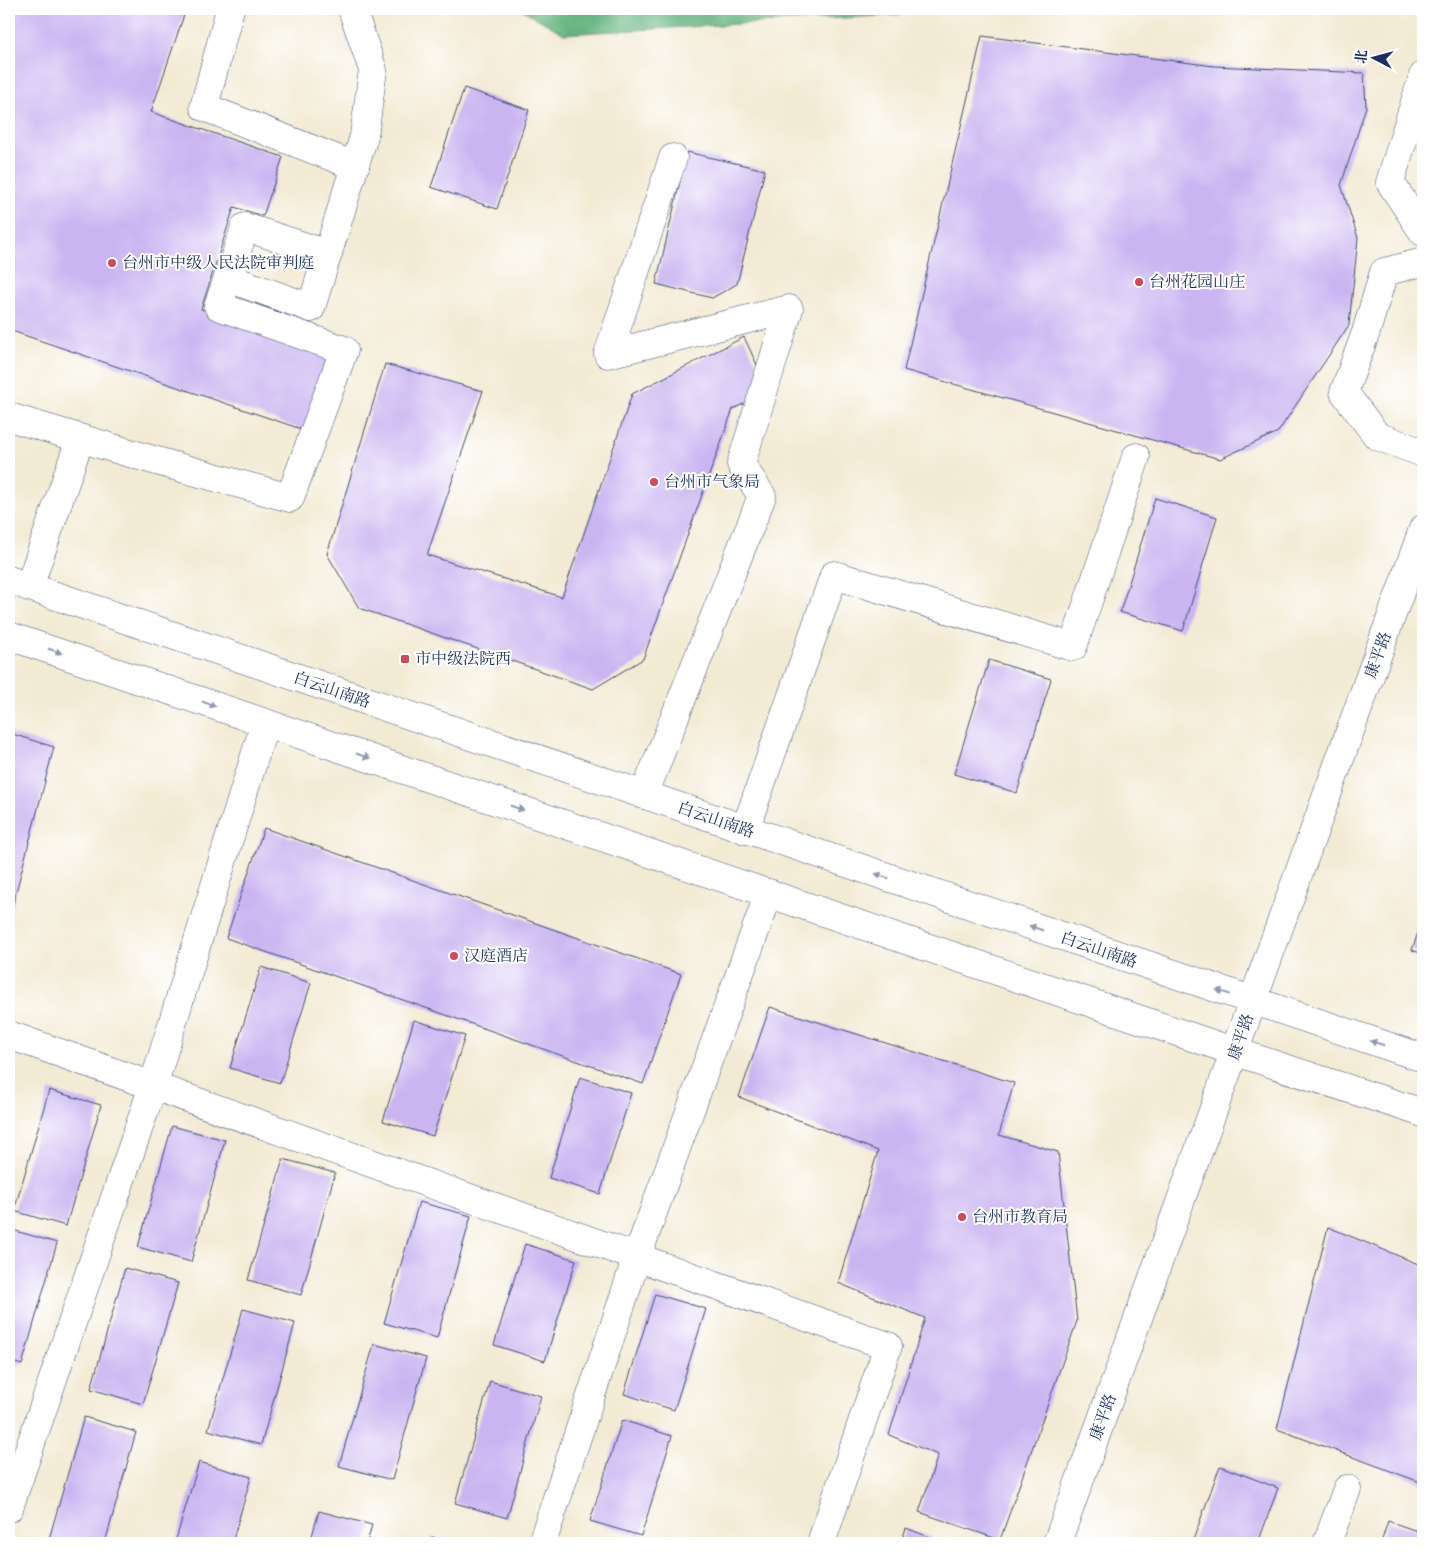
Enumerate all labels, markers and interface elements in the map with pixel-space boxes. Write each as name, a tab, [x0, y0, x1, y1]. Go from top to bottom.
north arrow	[1350, 32, 1400, 82]
text: 北	[1351, 49, 1372, 65]
place label: 台州市中级人民法院审判庭	[122, 252, 314, 274]
marker: 台州市中级人民法院审判庭	[106, 257, 118, 269]
place label: 台州花园山庄	[1149, 271, 1245, 293]
marker: 台州花园山庄	[1133, 276, 1145, 288]
place label: 台州市气象局	[664, 471, 760, 493]
marker: 台州市气象局	[648, 476, 660, 488]
street label: 康平路	[1359, 629, 1397, 681]
one-way arrow	[48, 647, 63, 655]
place label: 市中级法院西	[415, 648, 511, 670]
marker: 市中级法院西	[399, 653, 411, 665]
street label: 白云山南路	[291, 667, 373, 713]
one-way arrow	[201, 700, 216, 708]
one-way arrow	[355, 753, 370, 760]
street label: 白云山南路	[675, 797, 757, 843]
one-way arrow	[509, 805, 524, 812]
one-way arrow	[874, 872, 889, 880]
one-way arrow	[1028, 924, 1043, 932]
street label: 白云山南路	[1058, 927, 1140, 973]
place label: 汉庭酒店	[464, 945, 528, 967]
marker: 汉庭酒店	[448, 950, 460, 962]
one-way arrow	[1215, 988, 1230, 995]
street label: 康平路	[1223, 1011, 1259, 1063]
one-way arrow	[1369, 1038, 1384, 1046]
place label: 台州市教育局	[972, 1206, 1068, 1228]
marker: 台州市教育局	[956, 1211, 968, 1223]
street label: 康平路	[1084, 1391, 1122, 1443]

